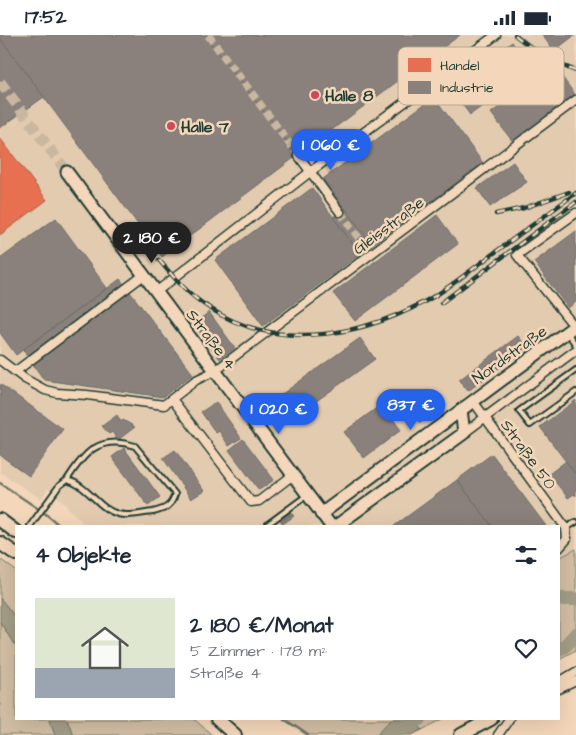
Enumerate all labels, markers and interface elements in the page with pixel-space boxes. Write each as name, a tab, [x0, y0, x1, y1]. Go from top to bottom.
text: 17:52	[25, 4, 67, 31]
legend	[398, 47, 564, 105]
text: Handel	[440, 56, 480, 76]
text: Industrie	[440, 78, 494, 98]
place label: Halle 8	[325, 85, 374, 107]
marker: Halle 8	[309, 89, 321, 101]
place label: Halle 7	[181, 116, 229, 138]
marker: Halle 7	[165, 120, 177, 132]
pin: 1 060 €	[285, 129, 377, 171]
text: 1 060 €	[302, 134, 360, 156]
street label: Gleisstraße	[348, 191, 429, 260]
pin: 2 180 €	[106, 221, 198, 264]
text: 2 180 €	[123, 227, 181, 249]
street label: Straße 4	[181, 305, 241, 375]
street label: Nordstraße	[468, 320, 552, 389]
pin: 837 €	[376, 389, 446, 431]
pin: 1 020 €	[233, 393, 325, 435]
text: 837 €	[387, 394, 435, 416]
text: 1 020 €	[251, 398, 307, 420]
street label: Straße 50	[495, 415, 561, 494]
text: 4 Objekte	[35, 541, 131, 570]
icon: filters	[512, 541, 540, 569]
text: 2 180 €/Monat	[190, 611, 334, 640]
icon: home	[75, 618, 135, 678]
icon: heart	[512, 634, 540, 662]
text: 5 Zimmer · 178 m²	[190, 640, 327, 662]
text: Straße 4	[190, 662, 261, 684]

